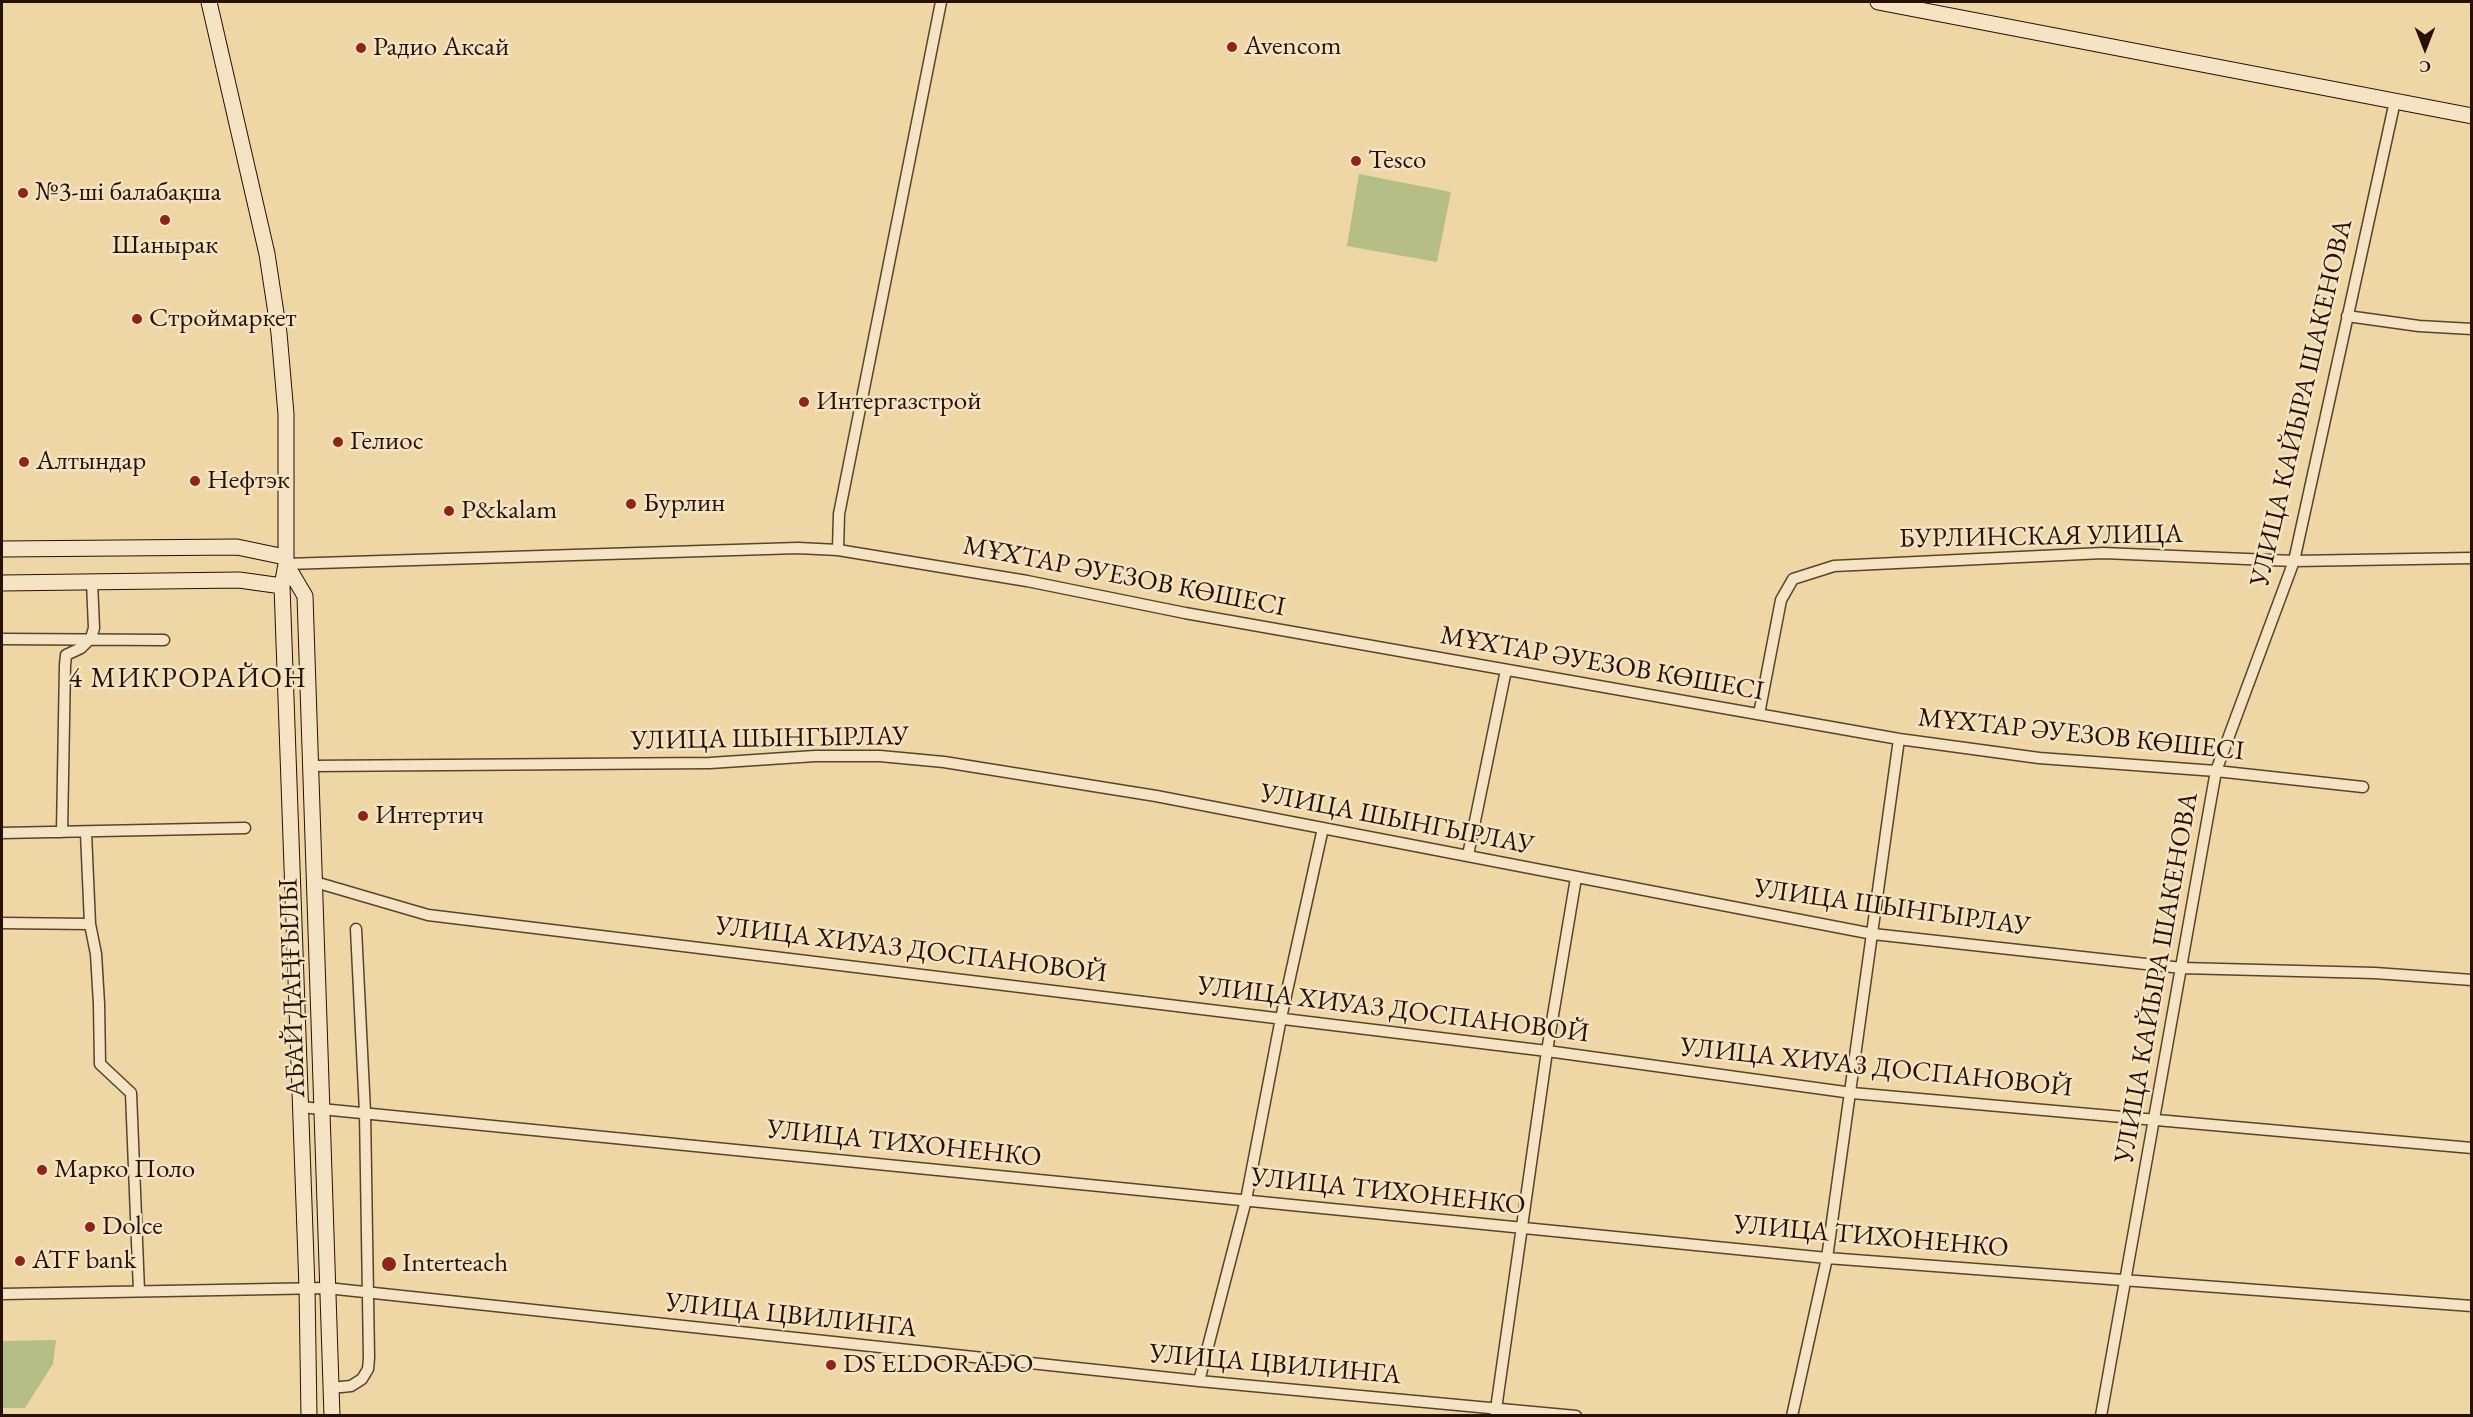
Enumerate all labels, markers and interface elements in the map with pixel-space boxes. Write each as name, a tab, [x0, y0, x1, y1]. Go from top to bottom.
north arrow	[2395, 18, 2455, 78]
place label: Avencom	[1244, 31, 1342, 63]
place label: Радио Аксай	[373, 32, 509, 64]
marker: Avencom	[1225, 40, 1239, 54]
marker: Радио Аксай	[354, 41, 368, 55]
text: С	[2419, 56, 2431, 77]
place label: Tesco	[1368, 145, 1426, 177]
marker: Tesco	[1349, 154, 1363, 168]
place label: №3-ші балабақша	[35, 177, 221, 209]
marker: №3-ші балабақша	[16, 186, 30, 200]
marker: Шанырак	[158, 213, 172, 227]
street label: УЛИЦА КАЙЫРА ШАКЕНОВА	[2244, 216, 2360, 590]
place label: Шанырак	[112, 230, 218, 262]
place label: Строймаркет	[149, 303, 297, 335]
marker: Строймаркет	[130, 312, 144, 326]
place label: Интергазстрой	[816, 386, 981, 418]
marker: Интергазстрой	[797, 395, 811, 409]
place label: Гелиос	[350, 426, 424, 458]
marker: Гелиос	[331, 435, 345, 449]
place label: Алтындар	[36, 446, 146, 478]
marker: Алтындар	[17, 455, 31, 469]
place label: Нефтэк	[207, 465, 290, 497]
marker: Нефтэк	[188, 474, 202, 488]
place label: Бурлин	[643, 488, 725, 520]
place label: P&kalam	[461, 495, 557, 527]
marker: Бурлин	[624, 497, 638, 511]
marker: P&kalam	[442, 504, 456, 518]
street label: БУРЛИНСКАЯ УЛИЦА	[1899, 518, 2183, 556]
street label: МҰХТАР ӘУЕЗОВ КӨШЕСІ	[960, 530, 1288, 624]
street label: МҰХТАР ӘУЕЗОВ КӨШЕСІ	[1438, 620, 1766, 708]
district label: 4 МИКРОРАЙОН	[69, 662, 307, 696]
street label: МҰХТАР ӘУЕЗОВ КӨШЕСІ	[1916, 702, 2246, 768]
street label: УЛИЦА ШЫНГЫРЛАУ	[630, 720, 910, 758]
street label: УЛИЦА ШЫНГЫРЛАУ	[1257, 778, 1537, 862]
street label: УЛИЦА КАЙЫРА ШАКЕНОВА	[2108, 790, 2206, 1166]
place label: Интертич	[375, 800, 484, 832]
marker: Интертич	[356, 809, 370, 823]
street label: УЛИЦА ШЫНГЫРЛАУ	[1752, 873, 2032, 943]
street label: АБАЙ ДАҢҒЫЛЫ	[273, 878, 313, 1098]
street label: УЛИЦА ХИУАЗ ДОСПАНОВОЙ	[713, 910, 1109, 990]
street label: УЛИЦА ХИУАЗ ДОСПАНОВОЙ	[1195, 970, 1591, 1050]
street label: УЛИЦА ХИУАЗ ДОСПАНОВОЙ	[1678, 1031, 2074, 1105]
street label: УЛИЦА ТИХОНЕНКО	[765, 1113, 1043, 1175]
place label: Марко Поло	[54, 1154, 195, 1186]
street label: УЛИЦА ТИХОНЕНКО	[1249, 1161, 1527, 1223]
marker: Марко Поло	[35, 1163, 49, 1177]
street label: УЛИЦА ТИХОНЕНКО	[1732, 1209, 2010, 1265]
place label: Dolce	[102, 1211, 163, 1243]
marker: Dolce	[83, 1220, 97, 1234]
place label: ATF bank	[32, 1245, 136, 1277]
place label: Interteach	[402, 1248, 508, 1280]
marker: ATF bank	[13, 1254, 27, 1268]
marker: Interteach	[380, 1255, 398, 1273]
street label: УЛИЦА ЦВИЛИНГА	[664, 1287, 918, 1345]
street label: УЛИЦА ЦВИЛИНГА	[1148, 1338, 1402, 1392]
place label: DS ELDORADO	[843, 1349, 1033, 1381]
marker: DS ELDORADO	[824, 1358, 838, 1372]

